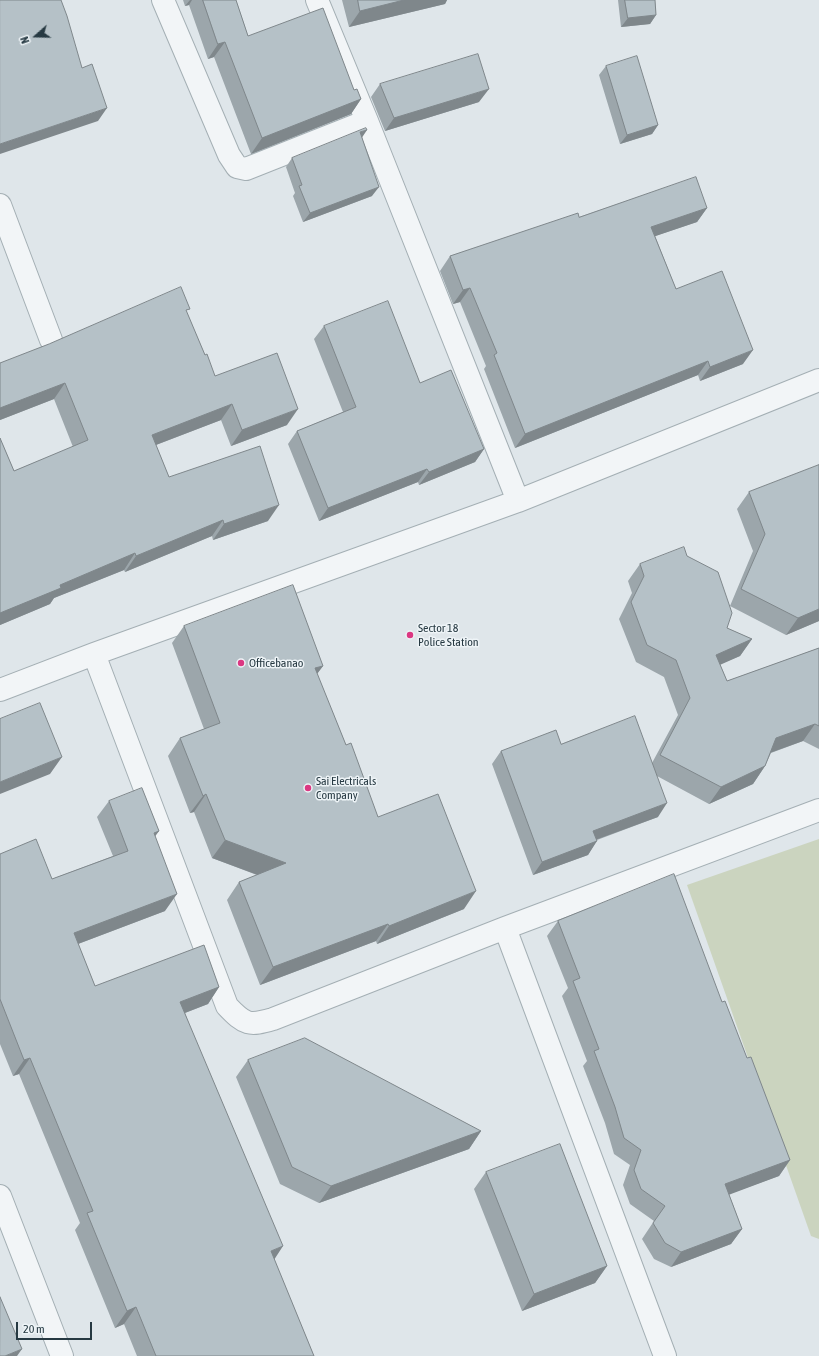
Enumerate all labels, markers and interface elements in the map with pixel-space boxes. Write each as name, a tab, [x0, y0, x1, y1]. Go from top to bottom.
north arrow	[16, 16, 56, 56]
text: N	[18, 35, 31, 45]
place label: Sector 18 Police Station	[418, 621, 479, 649]
marker: Sector 18 Police Station	[405, 630, 415, 640]
place label: Officebanao	[249, 656, 303, 670]
marker: Officebanao	[236, 658, 246, 668]
place label: Sai Electricals Company	[316, 774, 376, 802]
marker: Sai Electricals Company	[303, 783, 313, 793]
scale bar	[18, 1314, 94, 1340]
text: 20 m	[23, 1322, 45, 1336]

